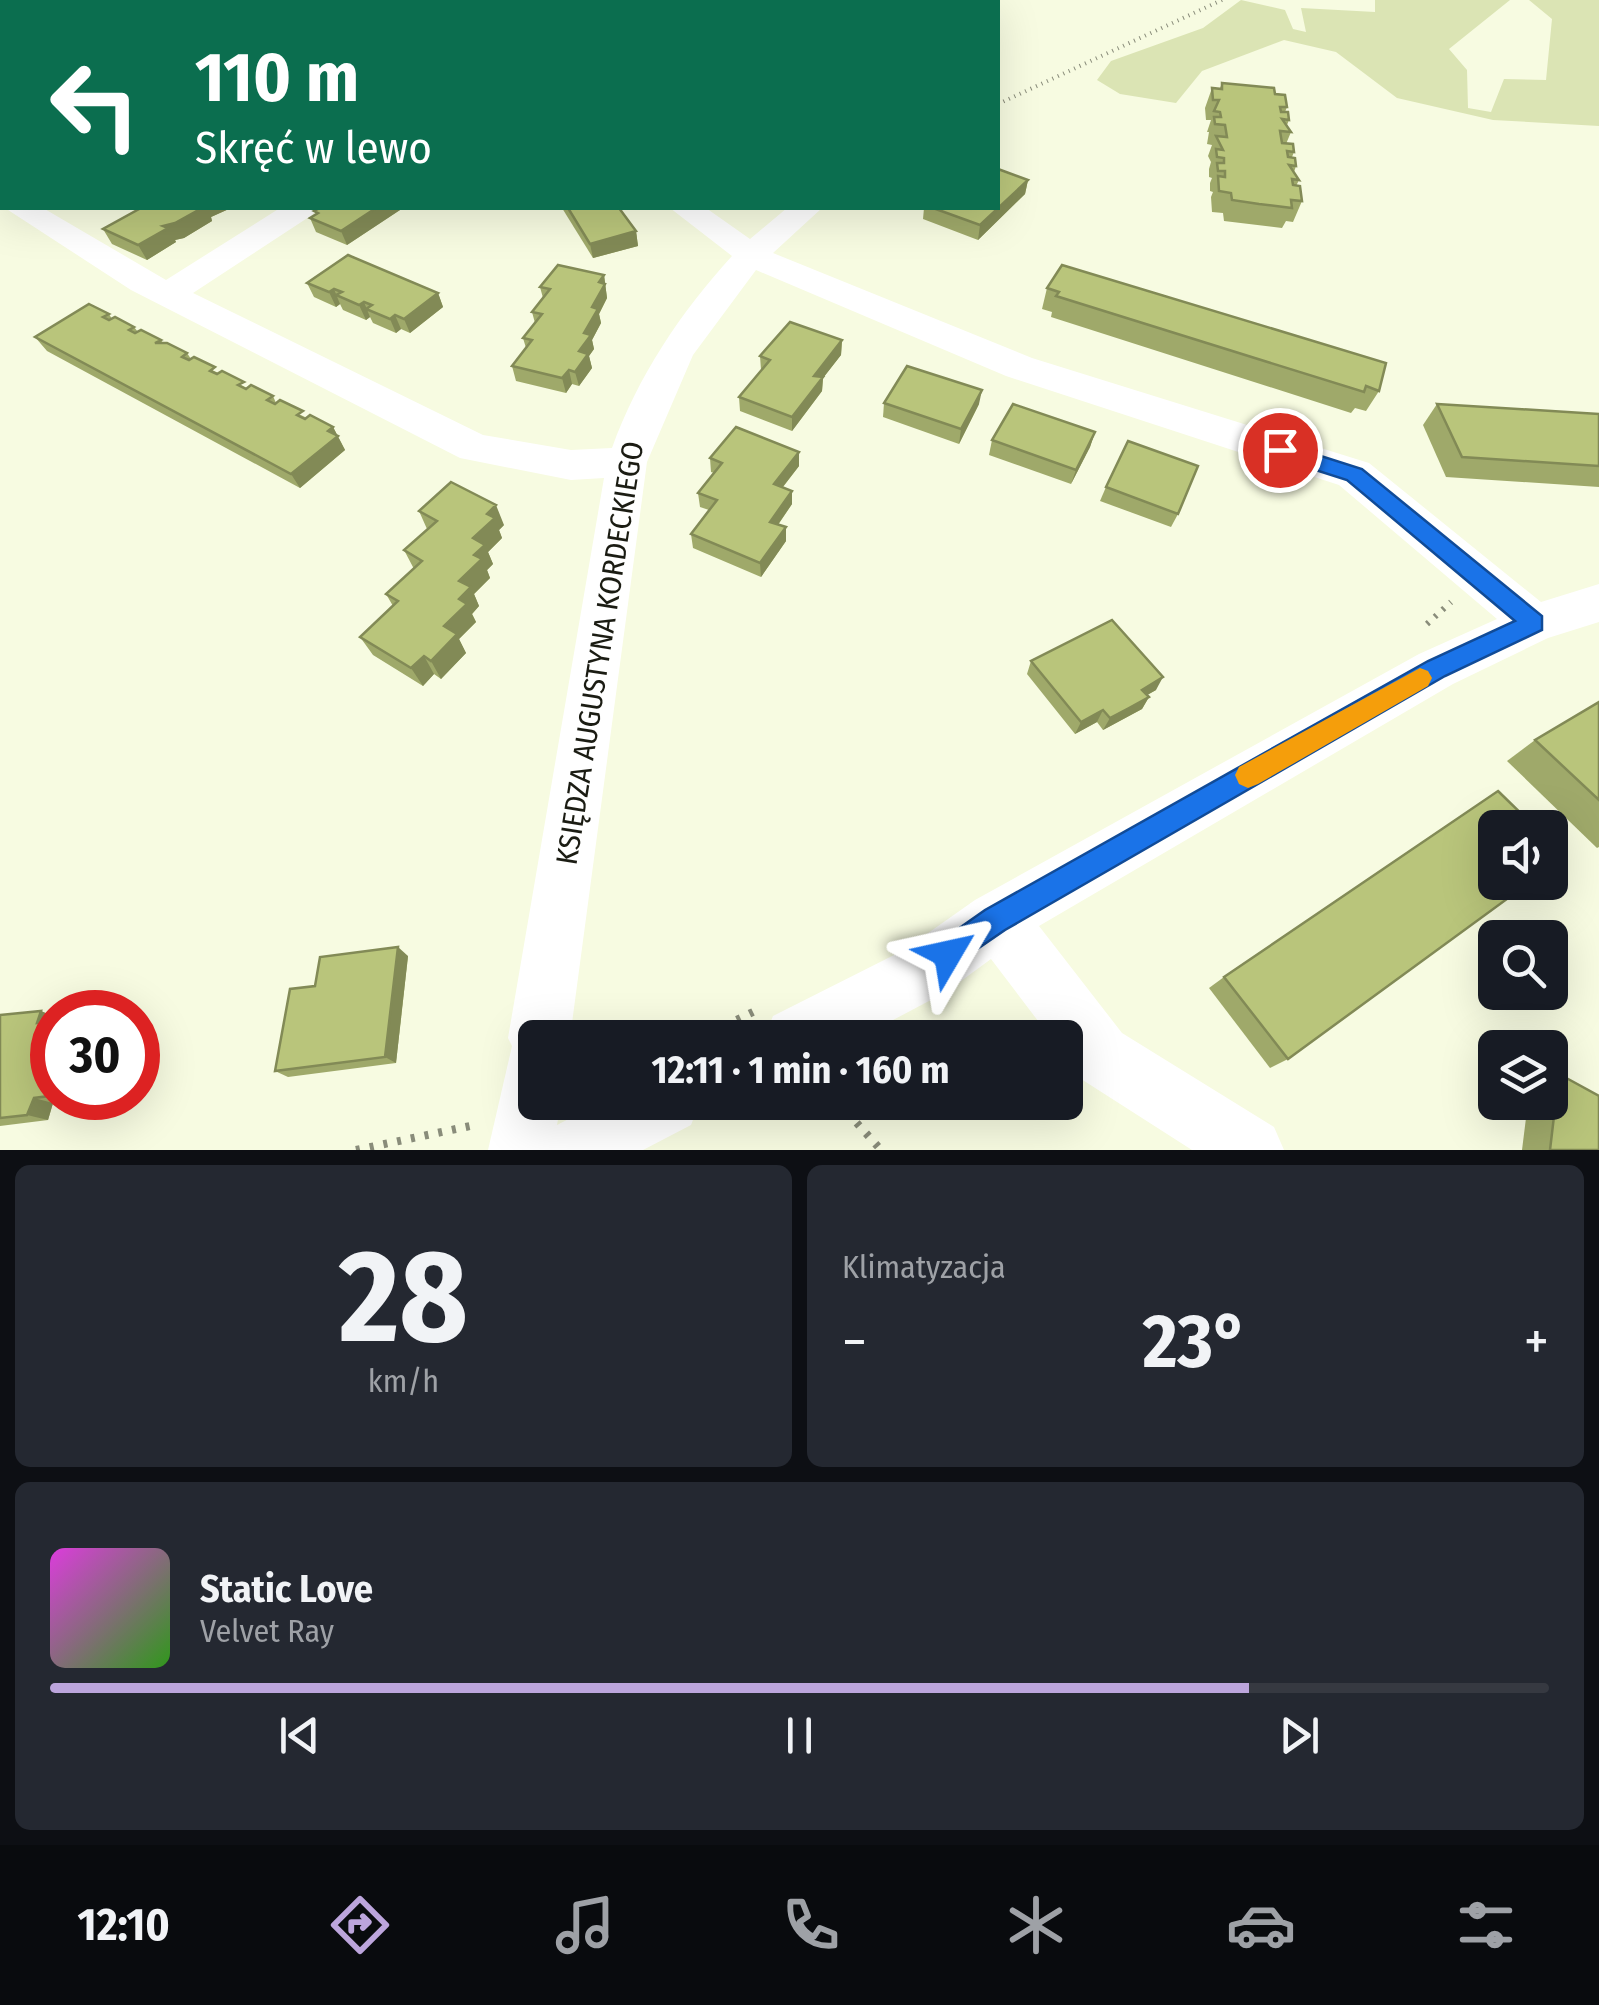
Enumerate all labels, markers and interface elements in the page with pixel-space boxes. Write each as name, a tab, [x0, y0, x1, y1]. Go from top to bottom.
text: 110 m	[195, 36, 359, 120]
icon: left	[30, 40, 160, 170]
text: Skręć w lewo	[195, 121, 432, 175]
pin	[1238, 408, 1323, 493]
icon: arrive	[1253, 423, 1308, 478]
street label: KSIĘDZA AUGUSTYNA KORDECKIEGO	[549, 439, 651, 867]
map controls	[1478, 810, 1568, 1120]
button: sound	[1478, 810, 1568, 900]
position arrow	[896, 902, 1000, 1006]
button: search	[1478, 920, 1568, 1010]
speed limit sign: 30	[30, 990, 160, 1120]
button: layers	[1478, 1030, 1568, 1120]
text: 12:11 · 1 min · 160 m	[652, 1047, 949, 1093]
text: 28	[339, 1219, 468, 1375]
text: Klimatyzacja	[842, 1248, 1006, 1286]
text: 23°	[1143, 1297, 1248, 1387]
text: −	[842, 1309, 867, 1375]
text: +	[1524, 1309, 1549, 1375]
text: km/h	[368, 1362, 439, 1400]
text: Static Love	[200, 1566, 373, 1612]
text: Velvet Ray	[200, 1612, 334, 1650]
icon: previous	[272, 1708, 327, 1763]
icon: pause	[772, 1708, 827, 1763]
icon: next	[1272, 1708, 1327, 1763]
icon: directions	[325, 1890, 395, 1960]
icon: music	[550, 1890, 620, 1960]
icon: phone	[776, 1890, 846, 1960]
icon: climate	[1001, 1890, 1071, 1960]
icon: car	[1226, 1890, 1296, 1960]
icon: filters	[1451, 1890, 1521, 1960]
text: 12:10	[78, 1898, 170, 1952]

